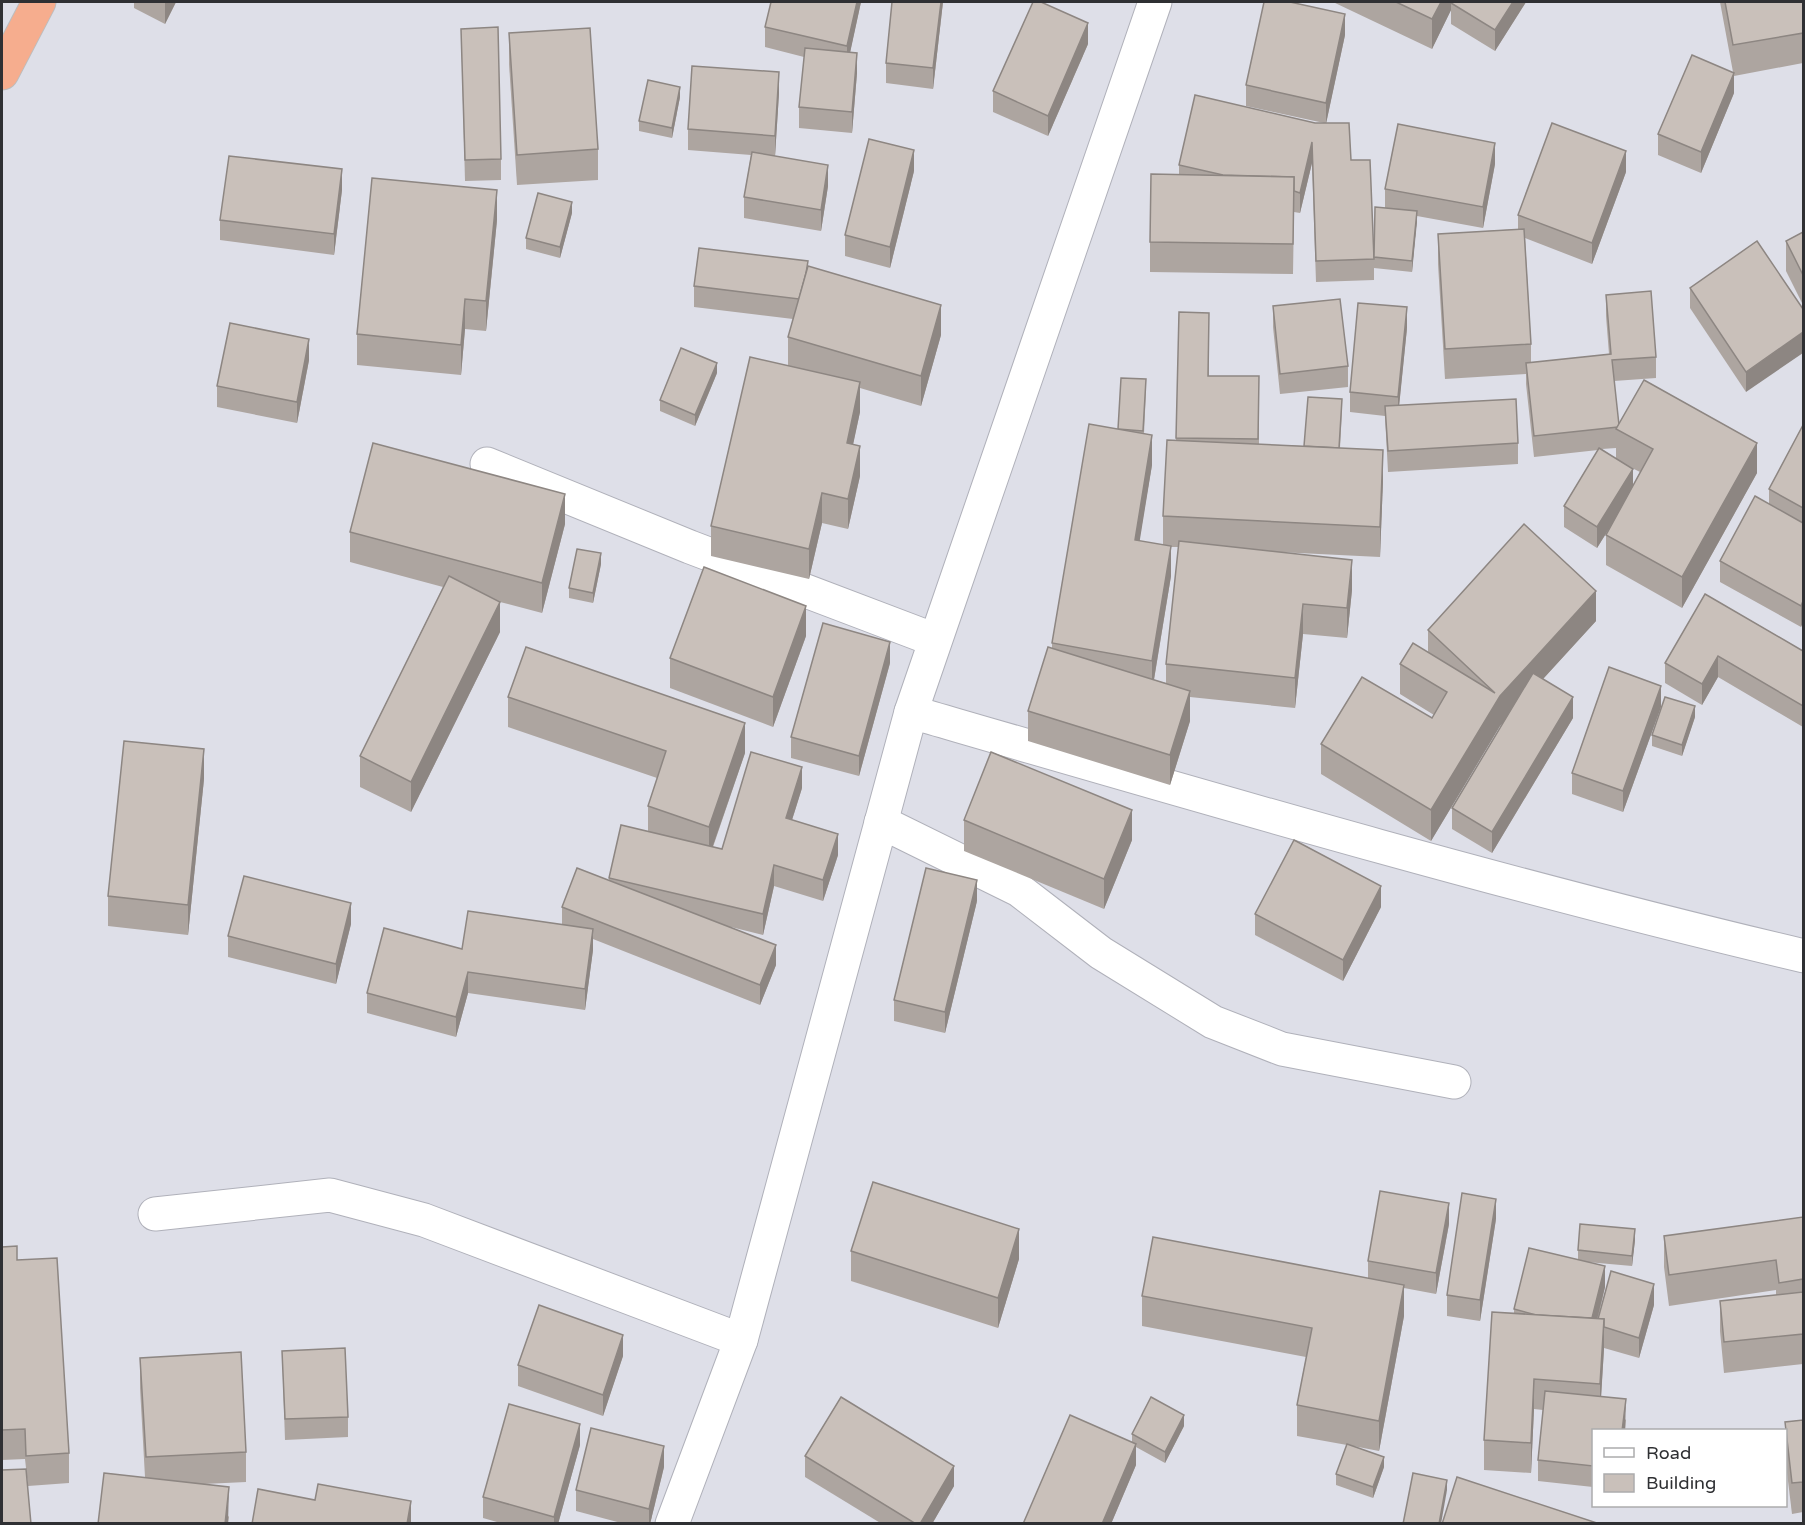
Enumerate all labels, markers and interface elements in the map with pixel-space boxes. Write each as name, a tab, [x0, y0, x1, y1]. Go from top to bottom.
legend	[1592, 1429, 1787, 1507]
text: Road	[1646, 1442, 1691, 1464]
text: Building	[1646, 1472, 1716, 1494]

